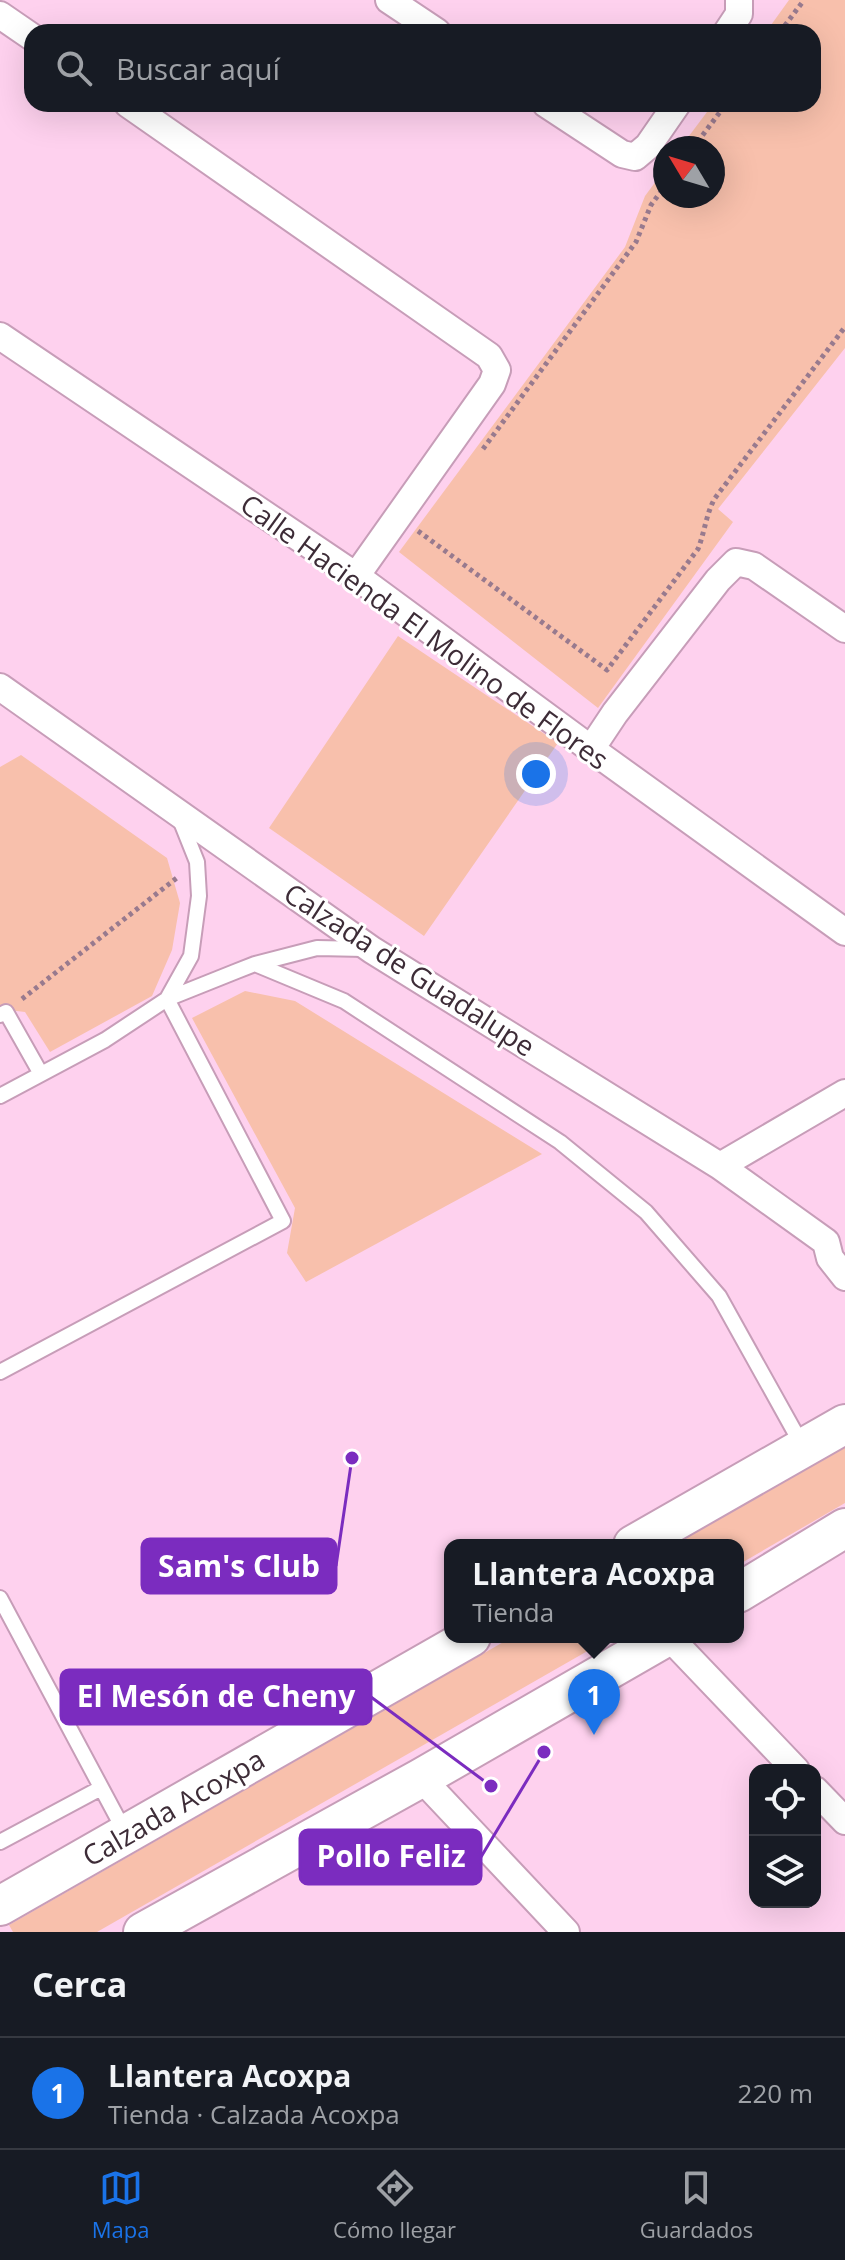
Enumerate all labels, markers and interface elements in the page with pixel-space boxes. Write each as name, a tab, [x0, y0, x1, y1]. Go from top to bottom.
search box	[24, 24, 821, 112]
icon: search	[52, 46, 96, 90]
text: Buscar aquí	[116, 48, 280, 89]
north arrow	[653, 136, 725, 208]
street label: Calle Hacienda El Molino de Flores	[233, 484, 617, 778]
your location	[516, 754, 556, 794]
street label: Calzada de Guadalupe	[277, 874, 543, 1064]
callout: Sam's Club	[142, 1539, 336, 1593]
popup	[444, 1539, 744, 1643]
text: Sam's Club	[158, 1545, 320, 1586]
text: Llantera Acoxpa	[472, 1553, 716, 1594]
text: Tienda	[472, 1594, 554, 1630]
pin: 1	[568, 1669, 620, 1735]
callout: El Mesón de Cheny	[61, 1670, 371, 1724]
text: El Mesón de Cheny	[77, 1675, 356, 1716]
street label: Calzada Acoxpa	[75, 1739, 271, 1875]
map controls	[749, 1764, 821, 1908]
button: locate	[749, 1764, 821, 1836]
callout: Pollo Feliz	[300, 1830, 481, 1884]
text: Pollo Feliz	[316, 1835, 466, 1876]
button: layers	[749, 1836, 821, 1908]
text: Cerca	[32, 1961, 127, 2007]
text: Llantera Acoxpa	[108, 2055, 351, 2096]
text: 1	[51, 2075, 65, 2111]
text: 220 m	[738, 2075, 813, 2111]
text: Tienda · Calzada Acoxpa	[108, 2096, 400, 2132]
tab: Mapa	[92, 2166, 149, 2244]
tab: Cómo llegar	[333, 2166, 456, 2244]
tab: Guardados	[640, 2166, 753, 2244]

